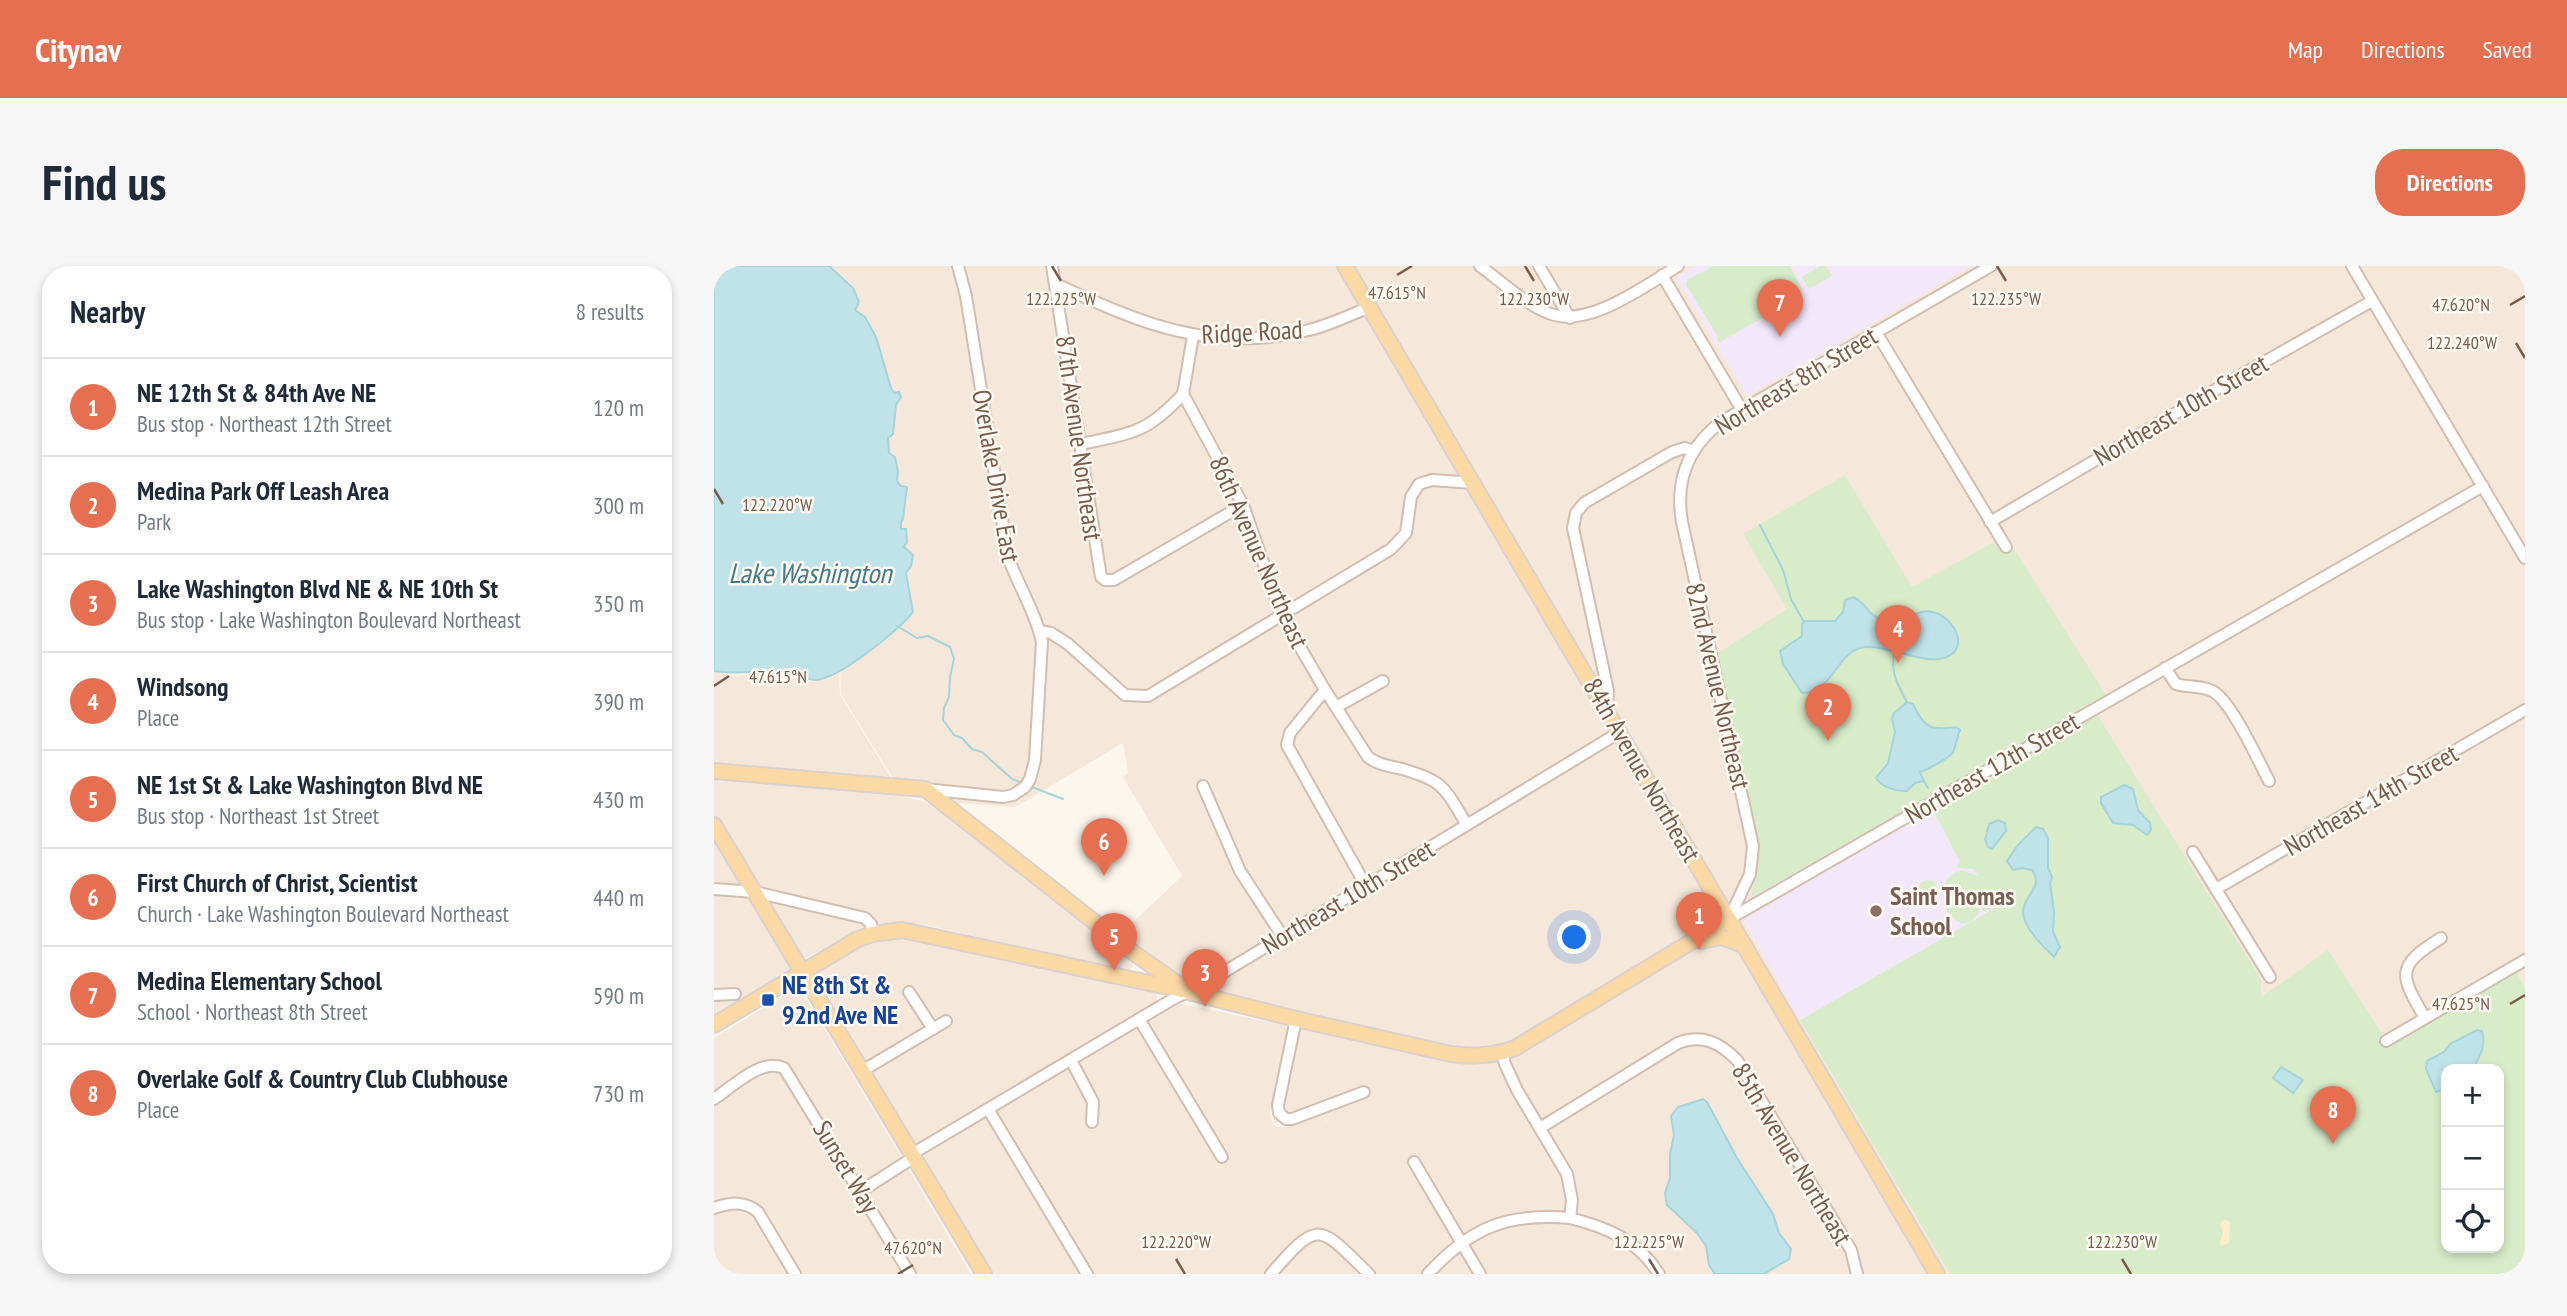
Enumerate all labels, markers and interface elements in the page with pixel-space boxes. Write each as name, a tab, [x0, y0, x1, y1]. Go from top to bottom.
text: Citynav	[35, 28, 121, 71]
text: Map	[2288, 34, 2323, 65]
text: Directions	[2361, 34, 2445, 65]
text: Saved	[2483, 34, 2532, 65]
button: Directions	[2375, 149, 2525, 216]
text: Find us	[42, 150, 166, 214]
pin: 7	[1757, 279, 1803, 337]
text: 47.615°N	[1368, 281, 1426, 304]
text: 122.225°W	[1026, 287, 1096, 310]
text: 122.230°W	[1499, 287, 1569, 310]
text: 122.235°W	[1971, 287, 2041, 310]
text: Nearby	[70, 292, 145, 331]
text: 47.620°N	[2432, 293, 2490, 316]
text: 8 results	[576, 297, 644, 326]
street label: Ridge Road	[1201, 312, 1303, 351]
street label: Northeast 8th Street	[1708, 319, 1883, 442]
text: 122.240°W	[2427, 331, 2497, 354]
street label: 87th Avenue Northeast	[1049, 333, 1110, 542]
street label: Northeast 10th Street	[2088, 346, 2274, 473]
text: NE 12th St & 84th Ave NE	[137, 376, 376, 409]
street label: Overlake Drive East	[965, 387, 1028, 565]
text: 1	[88, 393, 99, 422]
text: 120 m	[593, 393, 644, 422]
text: Bus stop · Northeast 12th Street	[137, 409, 392, 438]
street label: 86th Avenue Northeast	[1202, 451, 1317, 653]
text: Medina Park Off Leash Area	[137, 474, 389, 507]
text: 2	[88, 491, 99, 520]
text: 300 m	[593, 491, 644, 520]
text: 122.220°W	[742, 493, 812, 516]
text: Park	[137, 507, 171, 536]
water label: Lake Washington	[728, 554, 893, 591]
text: Lake Washington Blvd NE & NE 10th St	[137, 572, 498, 605]
street label: 82nd Avenue Northeast	[1679, 579, 1758, 792]
text: 3	[88, 589, 99, 618]
text: 350 m	[593, 589, 644, 618]
text: Bus stop · Lake Washington Boulevard Northeast	[137, 605, 521, 634]
pin: 4	[1875, 605, 1921, 663]
text: 47.615°N	[749, 665, 807, 688]
text: Windsong	[137, 670, 229, 703]
street label: 84th Avenue Northeast	[1576, 672, 1708, 868]
pin: 2	[1805, 683, 1851, 741]
text: 4	[88, 687, 99, 716]
text: 390 m	[593, 687, 644, 716]
text: Place	[137, 703, 179, 732]
street label: Northeast 12th Street	[1899, 704, 2085, 831]
street label: Northeast 14th Street	[2278, 736, 2464, 863]
text: NE 1st St & Lake Washington Blvd NE	[137, 768, 483, 801]
text: 5	[88, 785, 99, 814]
text: 430 m	[593, 785, 644, 814]
text: Bus stop · Northeast 1st Street	[137, 801, 379, 830]
pin: 6	[1081, 818, 1127, 876]
street label: Northeast 10th Street	[1255, 832, 1440, 961]
text: First Church of Christ, Scientist	[137, 866, 418, 899]
place label: Saint Thomas School	[1890, 879, 2014, 942]
text: 6	[88, 883, 99, 912]
text: 440 m	[593, 883, 644, 912]
pin: 1	[1676, 892, 1722, 950]
text: Church · Lake Washington Boulevard Northeast	[137, 899, 509, 928]
marker: Saint Thomas School	[1868, 903, 1884, 919]
pin: 5	[1091, 913, 1137, 971]
your location	[1557, 920, 1591, 954]
pin: 3	[1182, 949, 1228, 1007]
text: Medina Elementary School	[137, 964, 382, 997]
place label: NE 8th St & 92nd Ave NE	[782, 968, 898, 1031]
text: 7	[88, 981, 99, 1010]
text: 590 m	[593, 981, 644, 1010]
marker: NE 8th St & 92nd Ave NE	[760, 992, 776, 1008]
text: 47.625°N	[2432, 992, 2490, 1015]
text: School · Northeast 8th Street	[137, 997, 368, 1026]
street label: 85th Avenue Northeast	[1725, 1057, 1860, 1251]
text: Overlake Golf & Country Club Clubhouse	[137, 1062, 508, 1095]
map controls	[2441, 1064, 2504, 1253]
button: +	[2441, 1064, 2504, 1127]
text: 8	[88, 1079, 99, 1108]
text: 730 m	[593, 1079, 644, 1108]
pin: 8	[2310, 1086, 2356, 1144]
text: Place	[137, 1095, 179, 1124]
street label: Sunset Way	[806, 1114, 887, 1219]
button: −	[2441, 1127, 2504, 1190]
button: locate	[2441, 1190, 2504, 1253]
text: 122.220°W	[1141, 1230, 1211, 1253]
text: 122.225°W	[1614, 1230, 1684, 1253]
text: 122.230°W	[2087, 1230, 2157, 1253]
text: 47.620°N	[884, 1236, 942, 1259]

